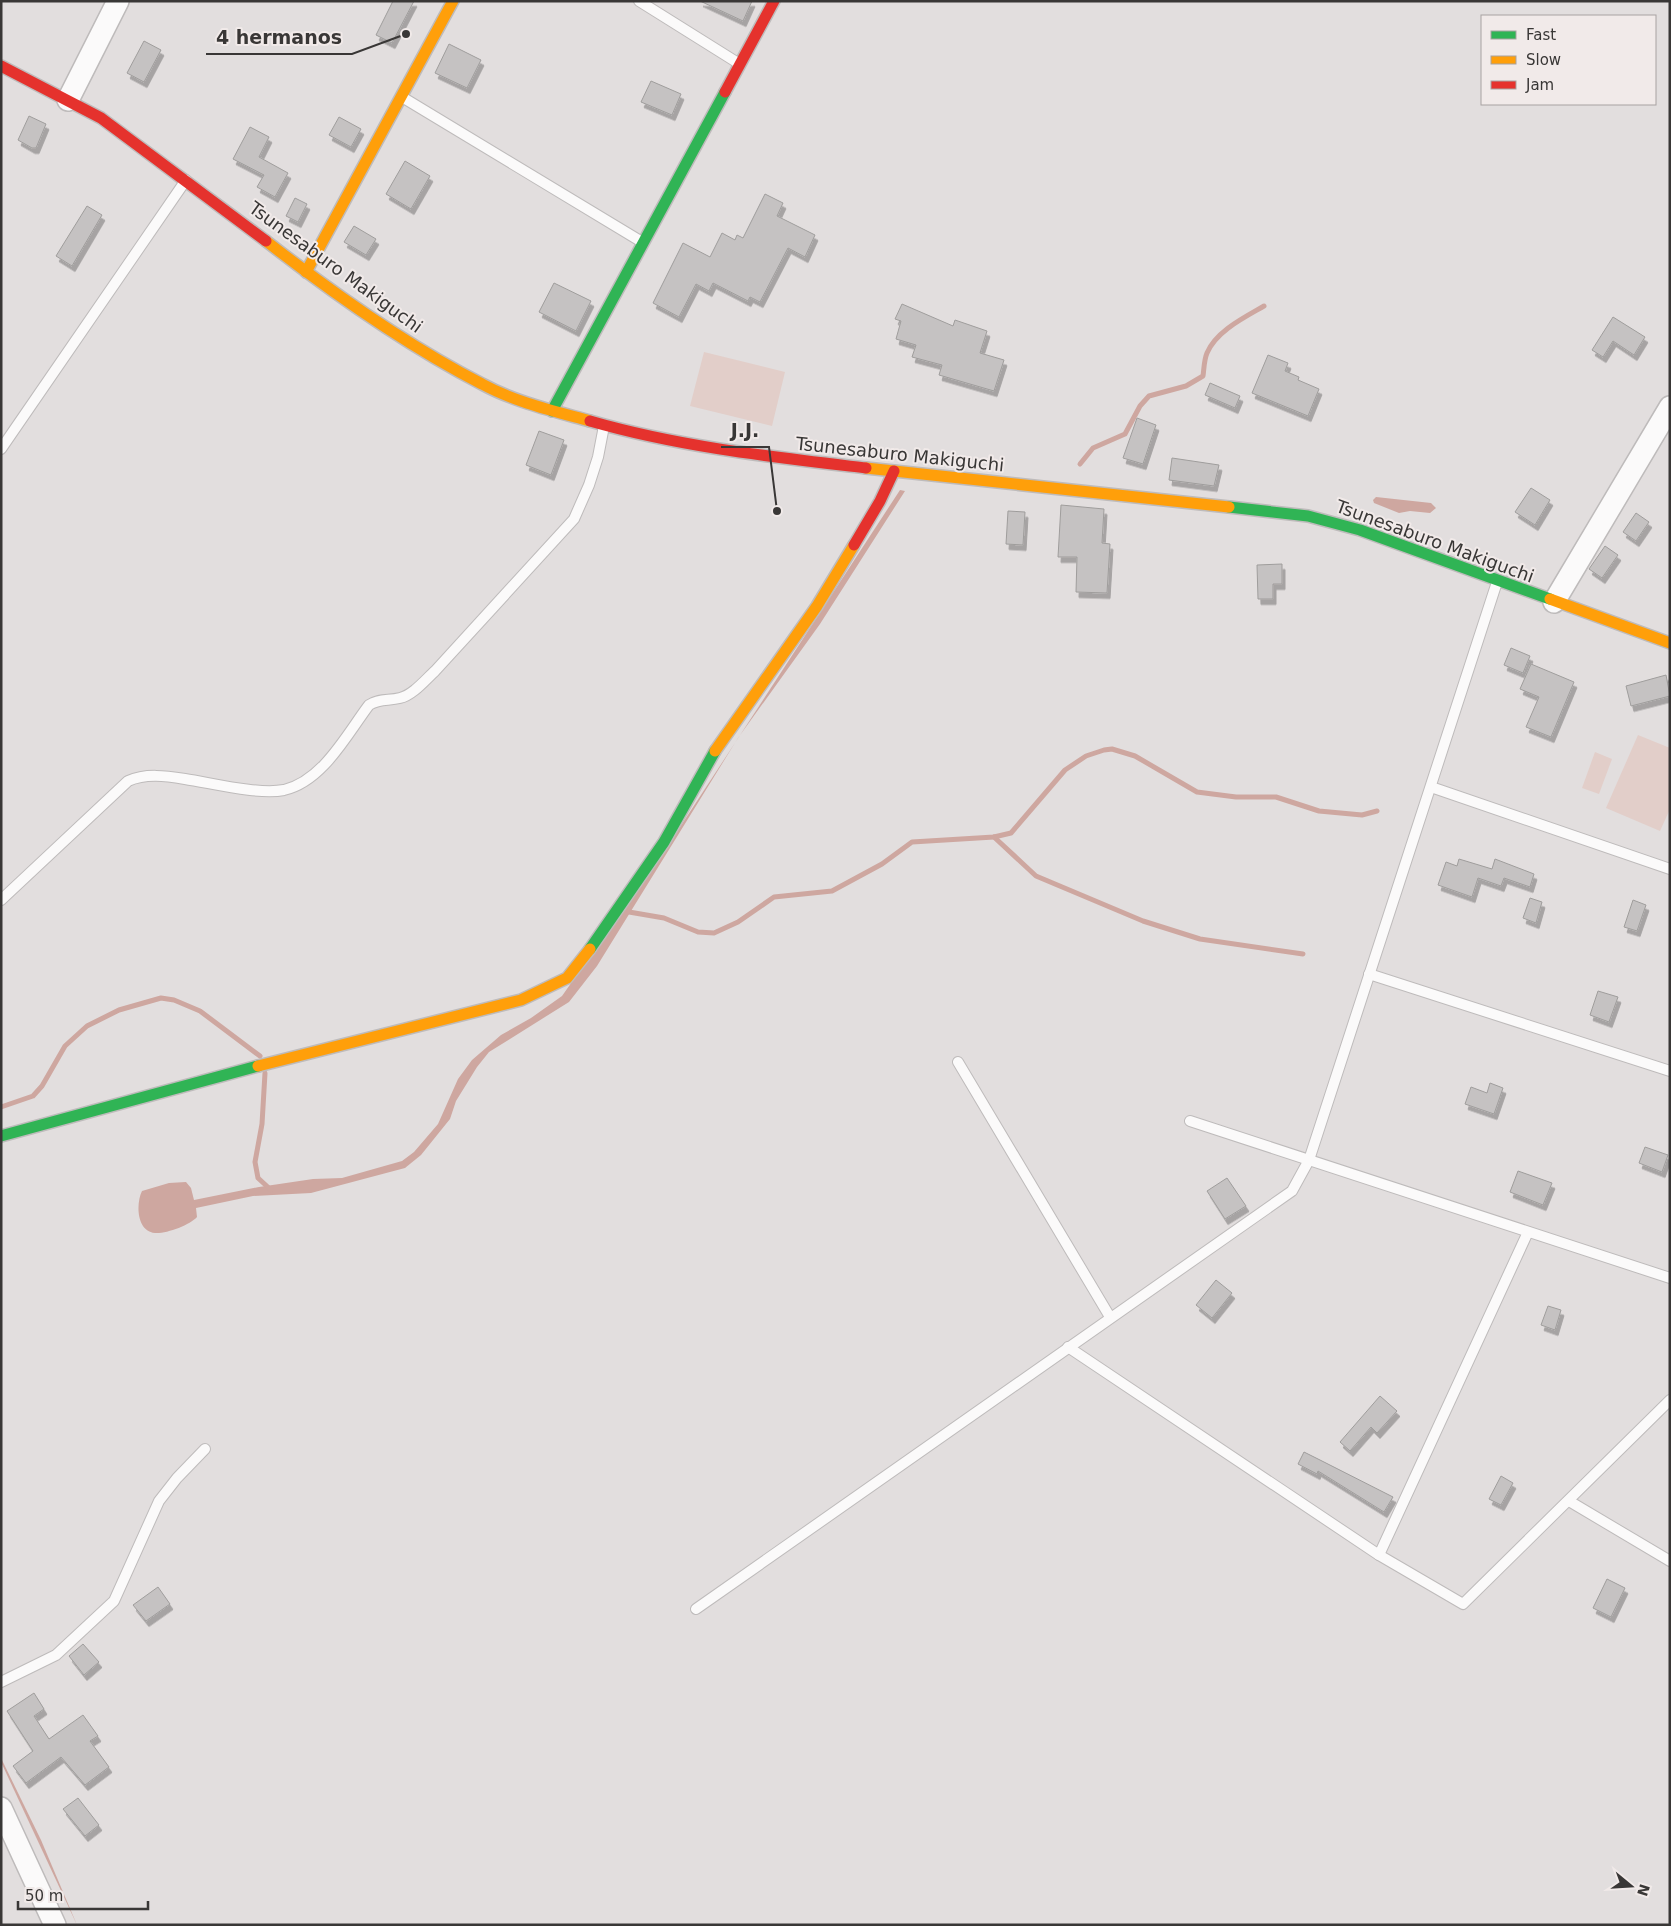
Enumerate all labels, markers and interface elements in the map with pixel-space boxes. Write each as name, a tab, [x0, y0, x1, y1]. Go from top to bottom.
legend	[1481, 15, 1656, 105]
callout: 4 hermanos	[206, 20, 352, 54]
text: 4 hermanos	[216, 26, 342, 48]
text: Fast	[1526, 26, 1556, 44]
text: Slow	[1526, 51, 1561, 69]
text: Jam	[1525, 76, 1554, 94]
street label: Tsunesaburo Makiguchi	[244, 196, 427, 337]
callout: J.J.	[721, 413, 769, 447]
text: J.J.	[729, 419, 759, 441]
street label: Tsunesaburo Makiguchi	[794, 433, 1005, 475]
street label: Tsunesaburo Makiguchi	[1332, 495, 1537, 587]
north arrow	[1606, 1861, 1656, 1911]
scale bar	[18, 1878, 148, 1910]
text: N	[1634, 1882, 1653, 1898]
text: 50 m	[25, 1887, 63, 1905]

